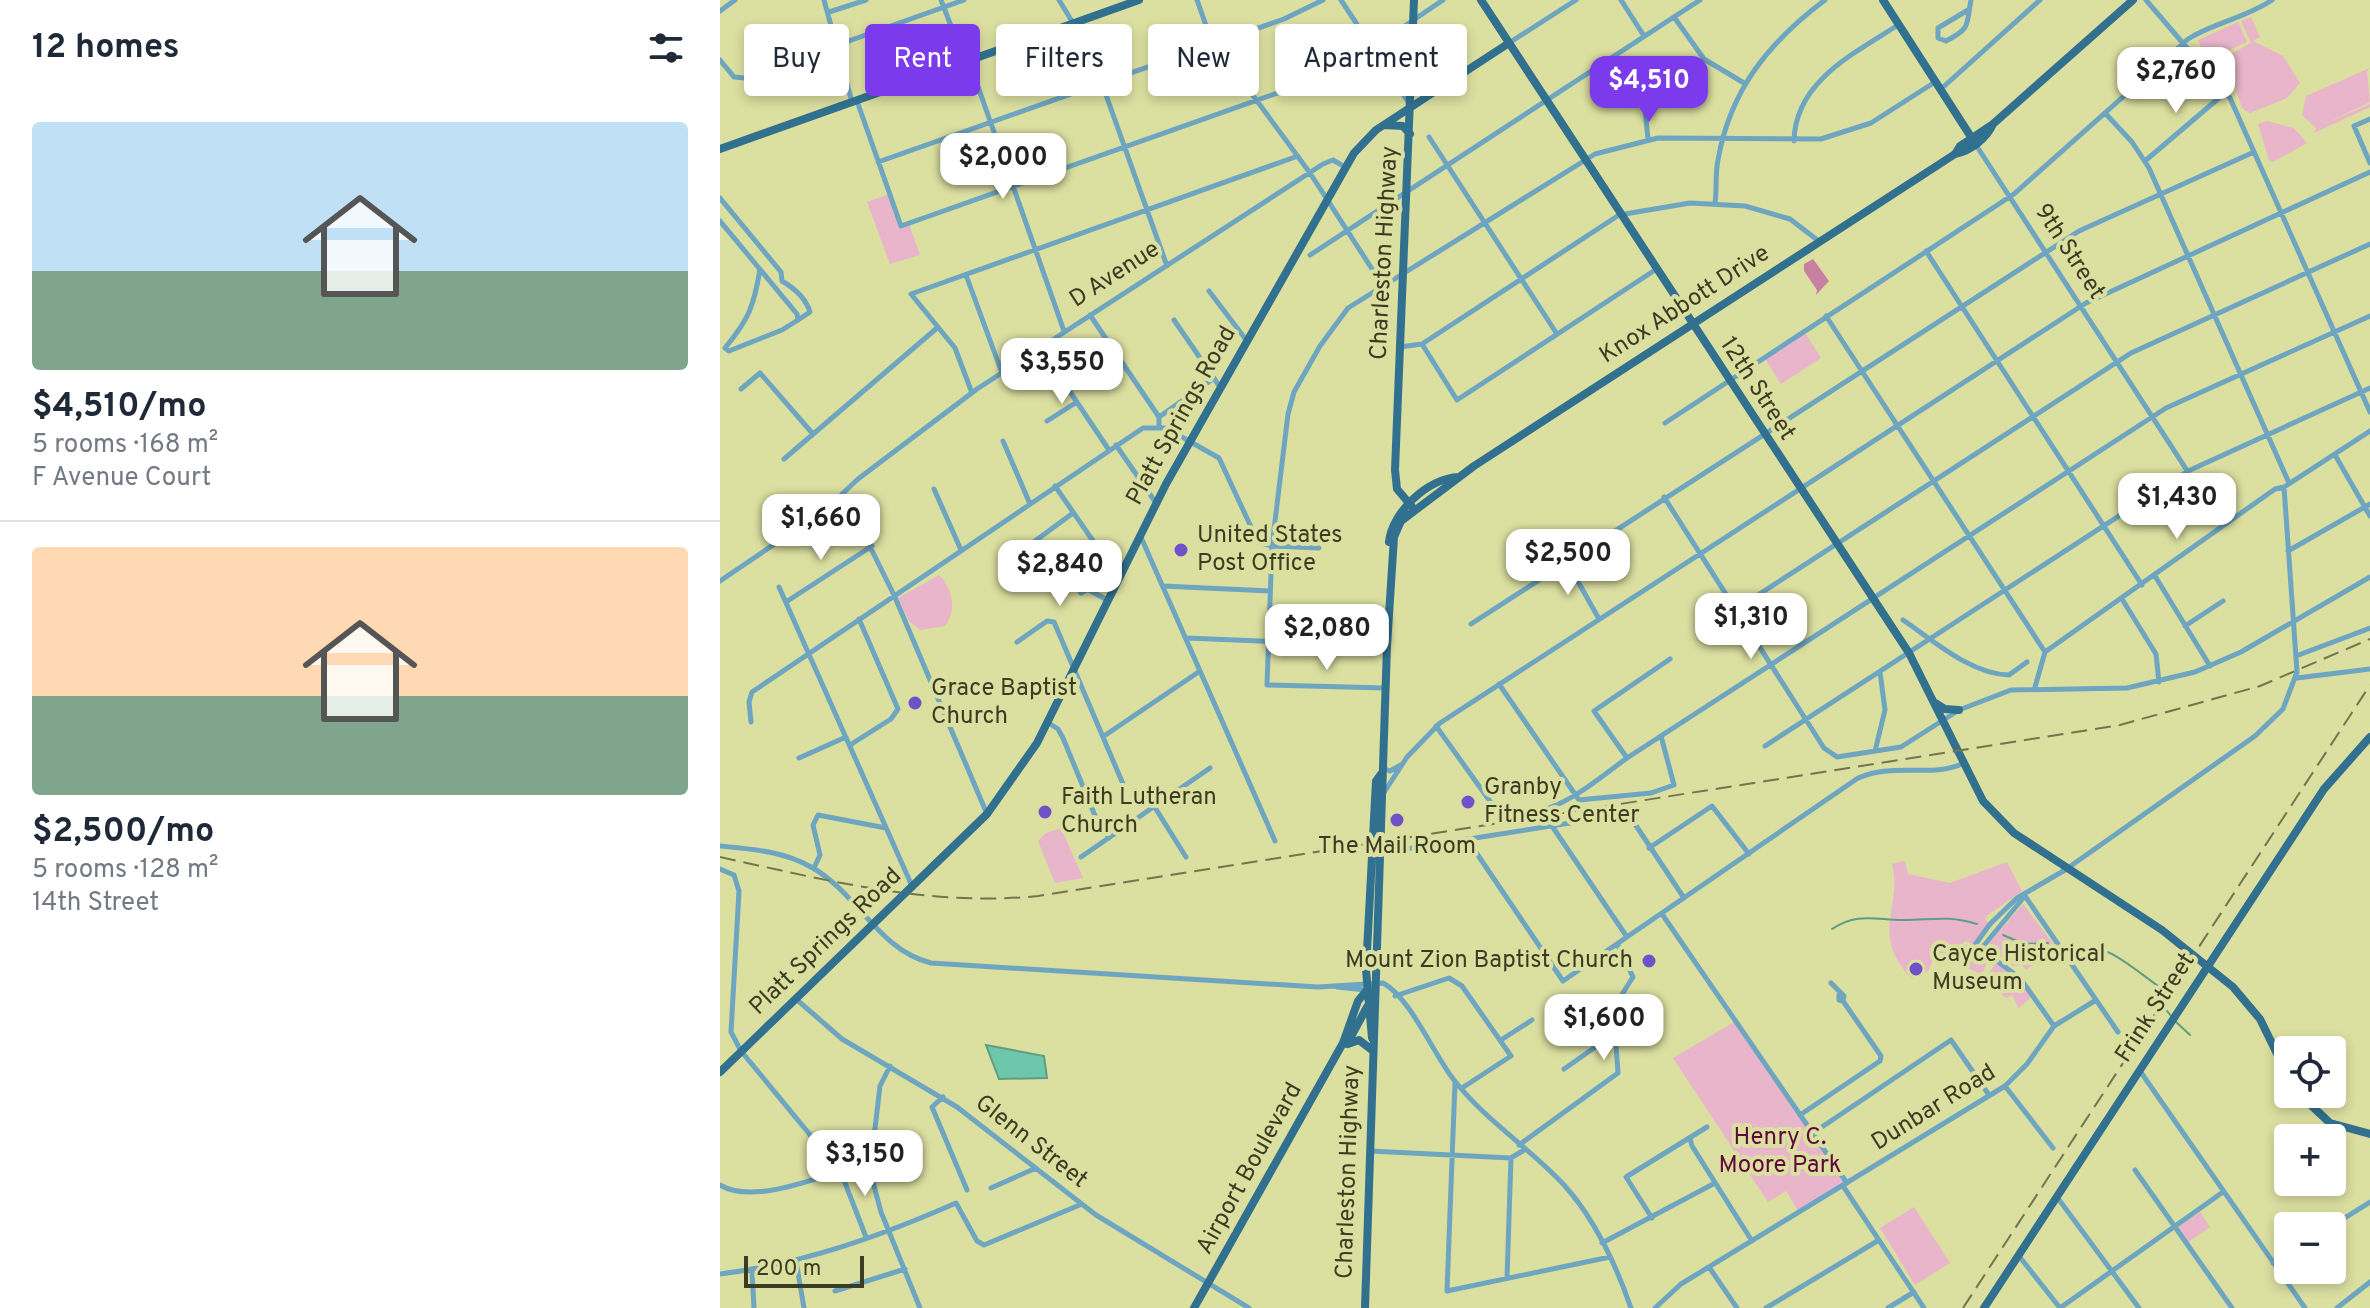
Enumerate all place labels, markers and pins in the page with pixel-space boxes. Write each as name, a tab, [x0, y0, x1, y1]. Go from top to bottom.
pin: $2,760	[2111, 47, 2241, 115]
pin: $4,510	[1584, 56, 1714, 124]
pin: $2,000	[938, 133, 1068, 201]
pin: $3,550	[997, 338, 1127, 406]
pin: $1,430	[2112, 473, 2242, 541]
pin: $1,660	[756, 494, 886, 562]
place label: United States Post Office	[1197, 521, 1342, 579]
pin: $2,500	[1503, 529, 1633, 597]
pin: $2,840	[995, 540, 1125, 608]
marker: United States Post Office	[1172, 541, 1190, 559]
pin: $1,310	[1686, 593, 1816, 661]
pin: $2,080	[1262, 604, 1392, 672]
place label: Grace Baptist Church	[931, 674, 1077, 732]
marker: Grace Baptist Church	[906, 694, 924, 712]
place label: Granby Fitness Center	[1484, 773, 1640, 831]
place label: Faith Lutheran Church	[1061, 783, 1217, 841]
marker: Granby Fitness Center	[1459, 793, 1477, 811]
marker: Faith Lutheran Church	[1036, 803, 1054, 821]
marker: The Mail Room	[1388, 811, 1406, 829]
place label: The Mail Room	[1318, 832, 1476, 862]
place label: Cayce Historical Museum	[1932, 940, 2105, 998]
place label: Mount Zion Baptist Church	[1345, 946, 1633, 976]
marker: Mount Zion Baptist Church	[1640, 952, 1658, 970]
marker: Cayce Historical Museum	[1907, 960, 1925, 978]
pin: $1,600	[1539, 994, 1669, 1062]
pin: $3,150	[800, 1130, 930, 1198]

